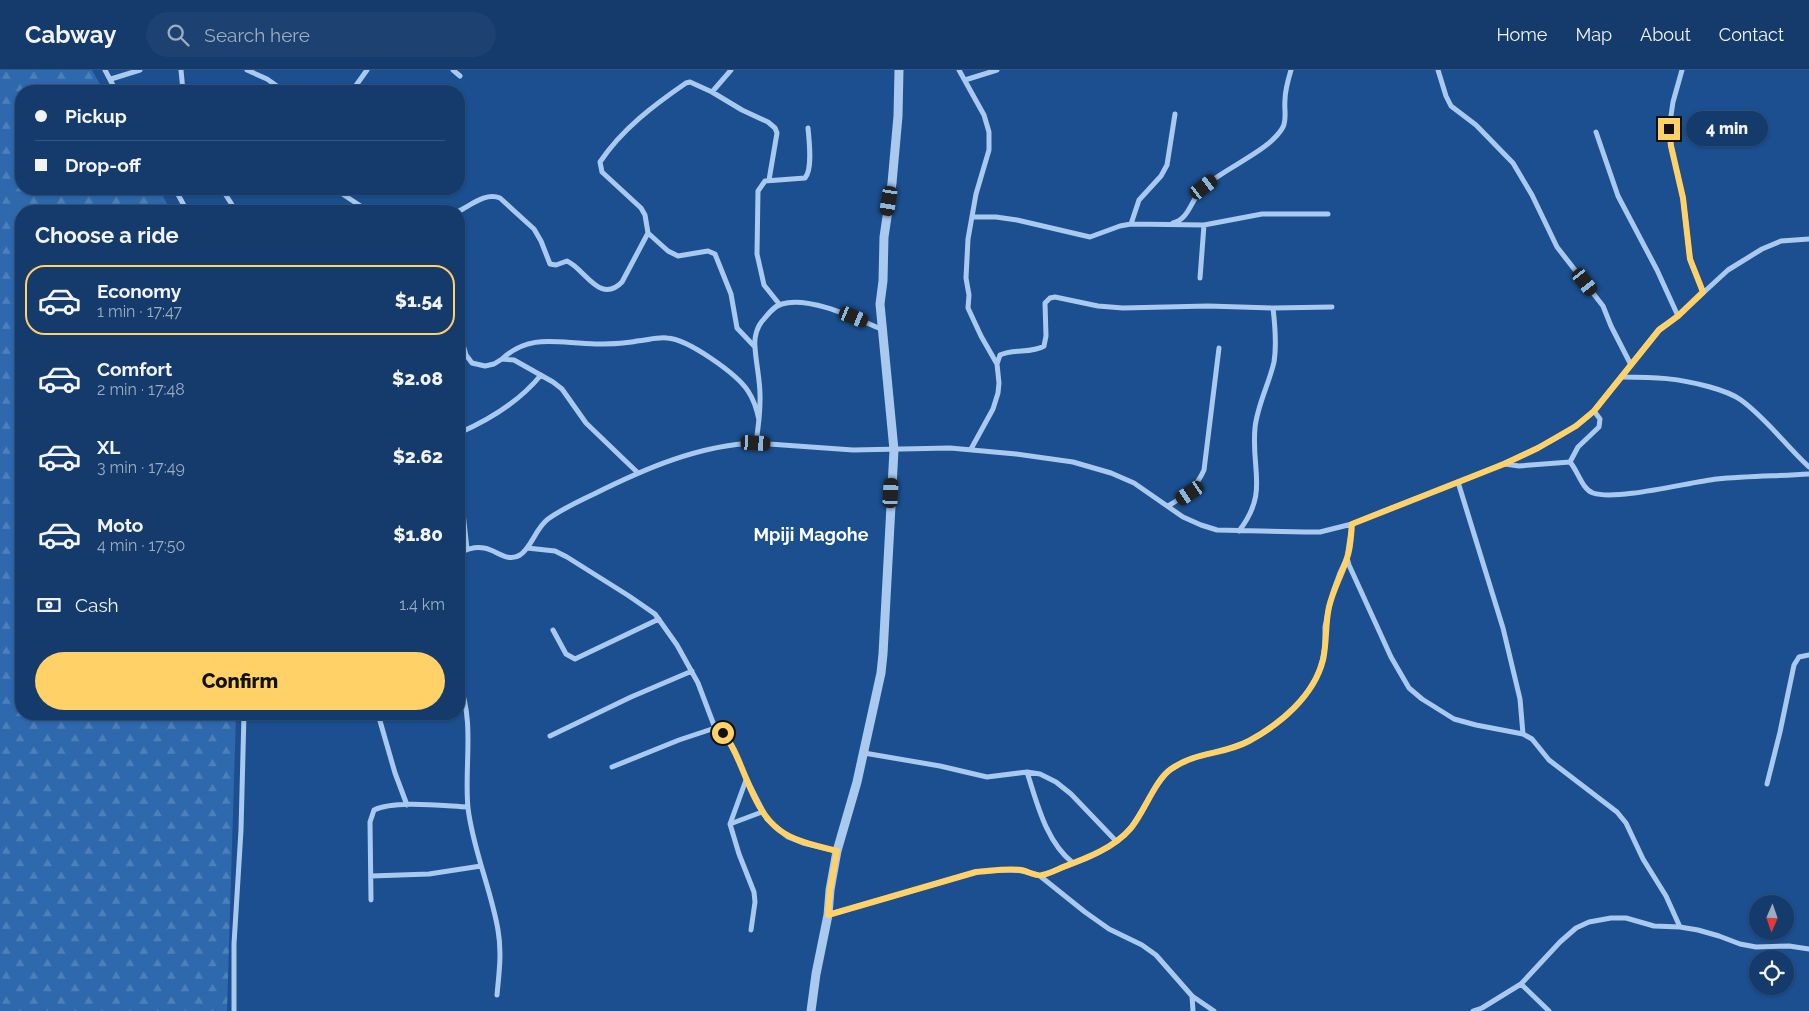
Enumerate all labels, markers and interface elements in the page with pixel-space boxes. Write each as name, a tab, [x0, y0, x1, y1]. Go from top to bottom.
search box	[146, 12, 496, 57]
text: Cabway	[25, 20, 116, 49]
icon: search	[164, 21, 192, 49]
text: Search here	[204, 24, 310, 46]
text: Home	[1496, 24, 1547, 45]
text: Map	[1575, 24, 1612, 45]
text: About	[1640, 24, 1691, 45]
text: Contact	[1719, 24, 1784, 45]
text: Pickup	[65, 105, 127, 127]
callout: 4 min	[1686, 112, 1769, 146]
route end	[1658, 118, 1680, 140]
text: 4 min	[1706, 119, 1748, 138]
text: Drop-off	[65, 154, 141, 176]
car	[1187, 172, 1220, 202]
car	[879, 185, 898, 217]
text: Choose a ride	[35, 222, 179, 248]
car	[1569, 266, 1600, 298]
icon: car	[37, 278, 82, 323]
text: Economy	[97, 280, 181, 302]
text: $1.54	[395, 289, 443, 311]
text: 1 min · 17:47	[97, 302, 182, 321]
car	[837, 304, 870, 330]
icon: car	[37, 356, 82, 401]
text: Comfort	[97, 358, 172, 380]
text: $2.08	[392, 367, 443, 389]
text: 2 min · 17:48	[97, 380, 185, 399]
icon: car	[37, 434, 82, 479]
car	[740, 435, 771, 451]
text: XL	[97, 436, 120, 458]
text: $2.62	[393, 445, 443, 467]
text: 3 min · 17:49	[97, 458, 185, 477]
car	[882, 478, 899, 508]
car	[1173, 478, 1206, 508]
icon: car	[37, 512, 82, 557]
text: Moto	[97, 514, 143, 536]
text: $1.80	[393, 523, 443, 545]
district label: Mpiji Magohe	[754, 524, 869, 545]
text: 4 min · 17:50	[97, 536, 185, 555]
icon: cash	[35, 591, 63, 619]
text: Cash	[75, 594, 119, 616]
text: 1.4 km	[399, 595, 445, 614]
button: Confirm	[35, 652, 445, 710]
route start	[712, 722, 734, 744]
north arrow	[1749, 895, 1794, 940]
map controls	[1749, 895, 1794, 995]
button: locate	[1749, 950, 1794, 995]

